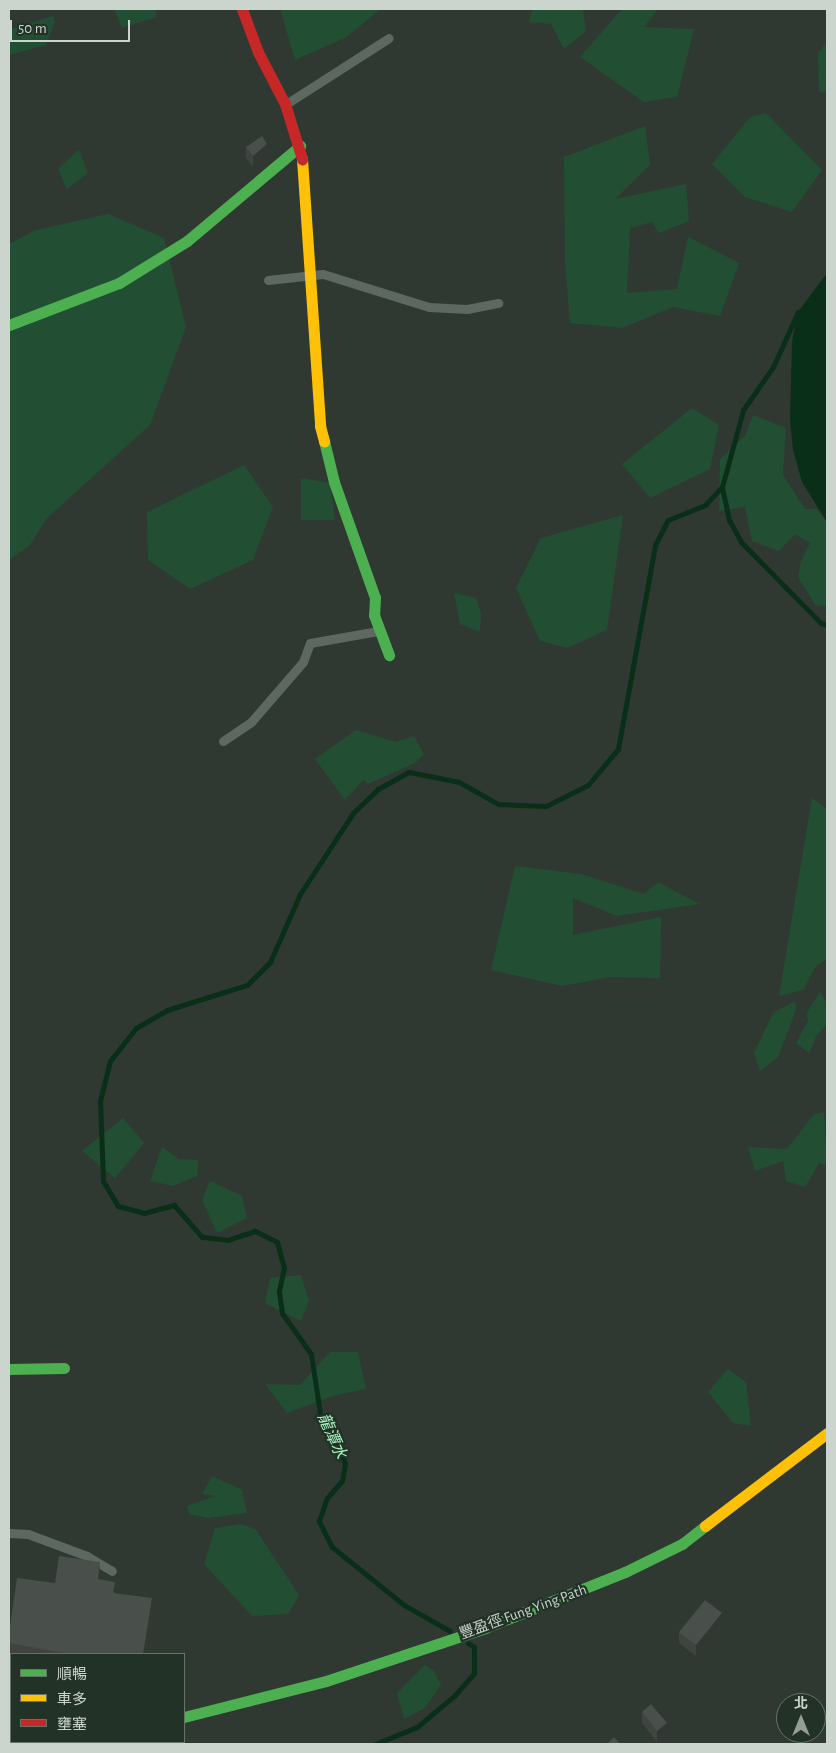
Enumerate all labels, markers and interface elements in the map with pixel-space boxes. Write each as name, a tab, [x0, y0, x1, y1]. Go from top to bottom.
scale bar	[12, 10, 132, 42]
text: 50 m	[18, 21, 47, 36]
water label: 龍潭水	[313, 1410, 351, 1462]
street label: 豐盈徑 Fung Ying Path	[457, 1581, 589, 1643]
legend	[10, 1653, 185, 1743]
text: 順暢	[57, 1667, 87, 1682]
text: 車多	[57, 1692, 87, 1707]
north arrow	[776, 1693, 826, 1743]
text: 北	[794, 1697, 808, 1711]
text: 壅塞	[57, 1717, 87, 1732]

